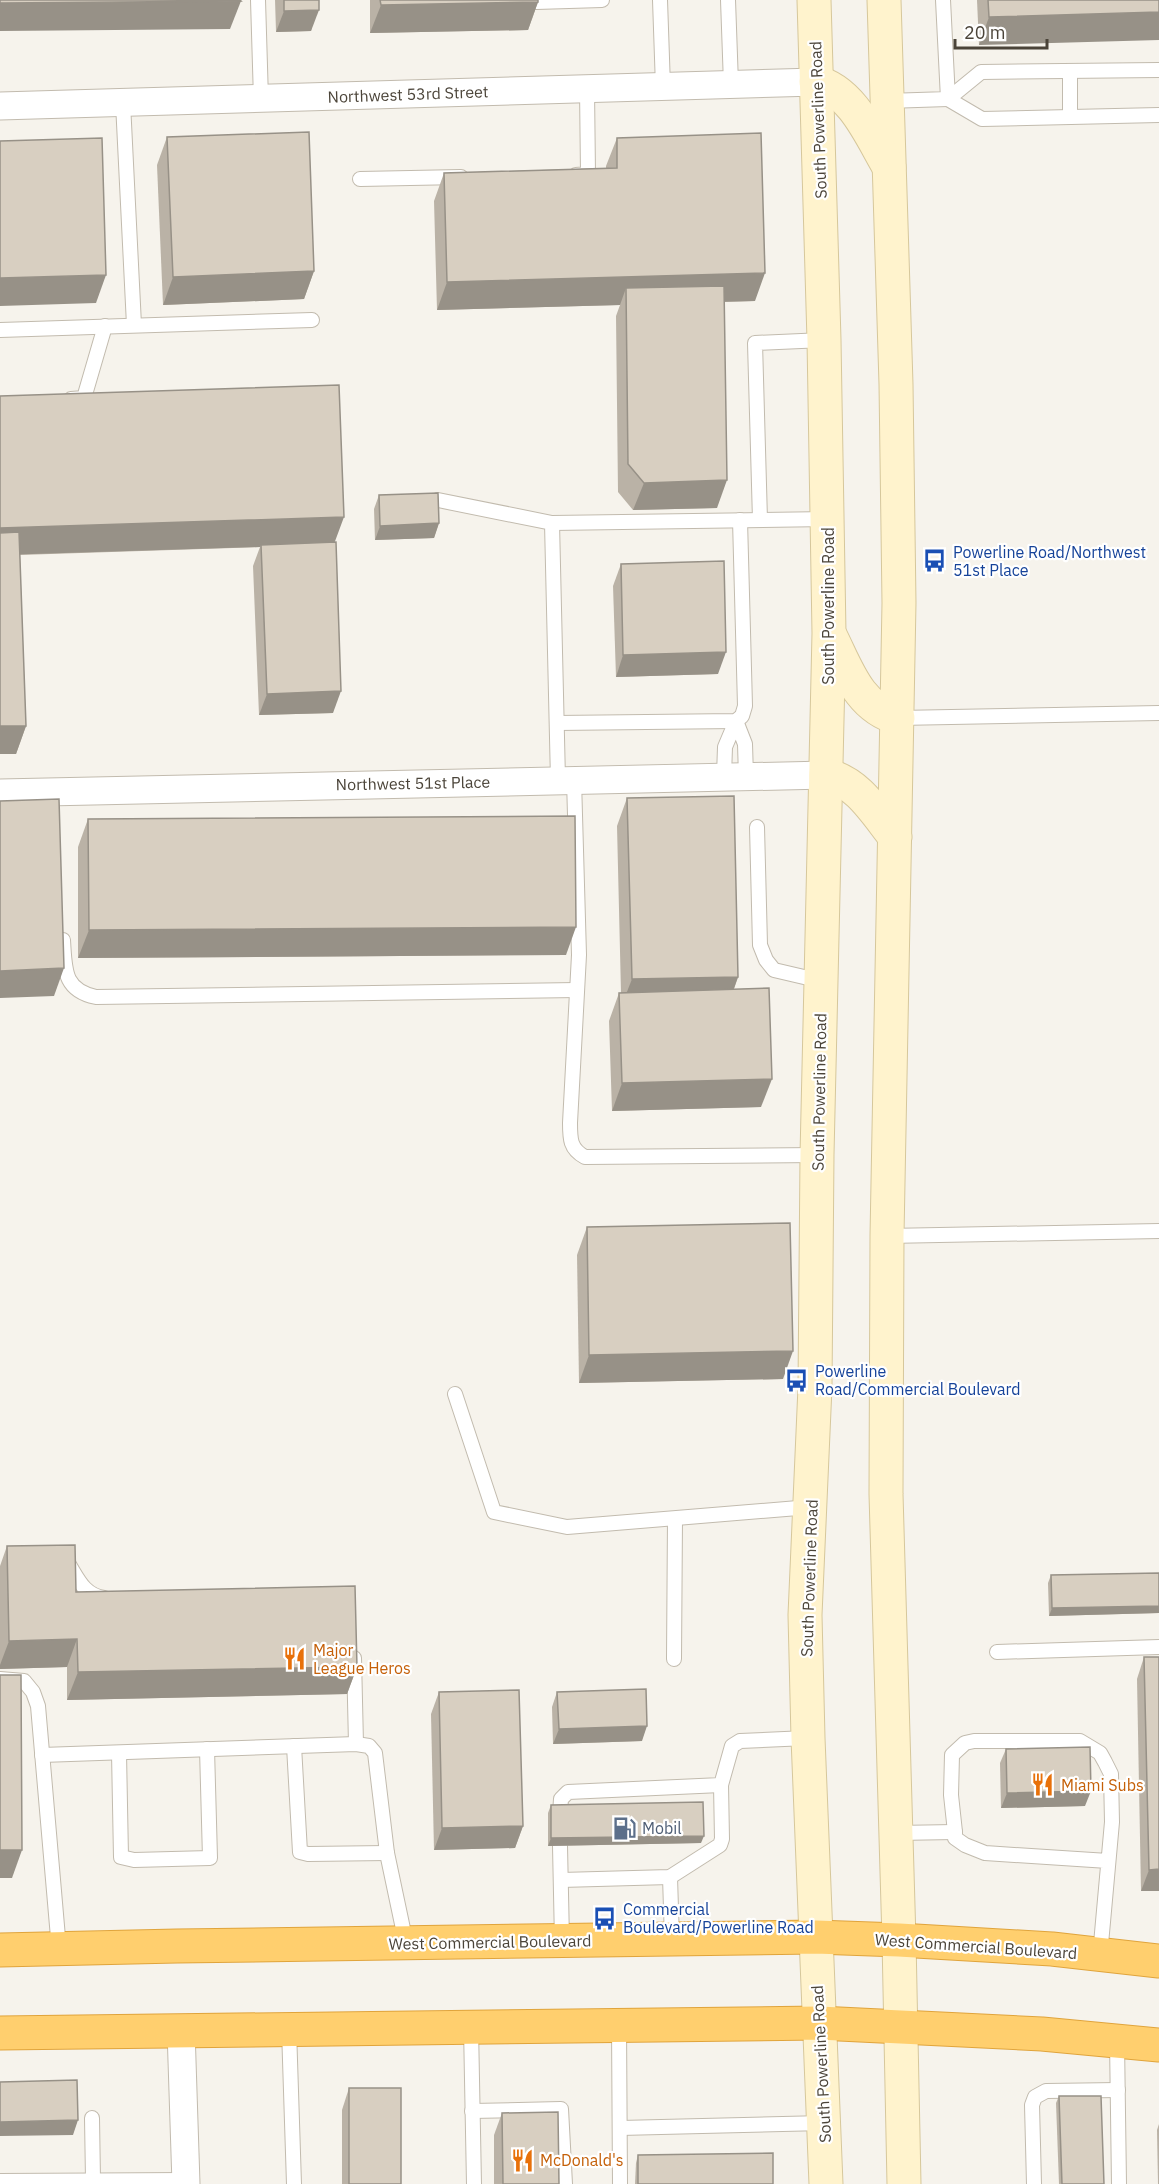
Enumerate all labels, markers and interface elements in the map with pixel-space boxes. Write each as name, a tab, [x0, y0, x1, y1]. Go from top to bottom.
scale bar	[955, 12, 1046, 50]
text: 20 m	[964, 21, 1006, 44]
street label: South Powerline Road	[805, 41, 831, 199]
street label: Northwest 53rd Street	[327, 81, 489, 107]
street label: South Powerline Road	[818, 527, 838, 685]
place label: Powerline Road/Northwest 51st Place	[953, 542, 1146, 580]
bus stop icon: Powerline Road/Northwest 51st Place	[922, 548, 948, 574]
street label: Northwest 51st Place	[336, 772, 491, 794]
street label: South Powerline Road	[808, 1013, 830, 1171]
place label: Powerline Road/Commercial Boulevard	[815, 1361, 1021, 1399]
bus stop icon: Powerline Road/Commercial Boulevard	[784, 1367, 810, 1393]
street label: South Powerline Road	[796, 1499, 822, 1657]
place label: Major League Heros	[313, 1640, 411, 1678]
restaurant icon: Major League Heros	[282, 1646, 308, 1672]
restaurant icon: Miami Subs	[1030, 1772, 1056, 1798]
place label: Miami Subs	[1061, 1775, 1144, 1795]
fuel station icon: Mobil	[611, 1815, 637, 1841]
place label: Mobil	[642, 1818, 682, 1838]
place label: Commercial Boulevard/Powerline Road	[623, 1899, 814, 1937]
bus stop icon: Commercial Boulevard/Powerline Road	[592, 1905, 618, 1931]
street label: West Commercial Boulevard	[874, 1929, 1078, 1963]
street label: West Commercial Boulevard	[388, 1930, 592, 1954]
street label: South Powerline Road	[807, 1985, 835, 2143]
restaurant icon: McDonald's	[509, 2147, 535, 2173]
place label: McDonald's	[540, 2150, 624, 2170]

